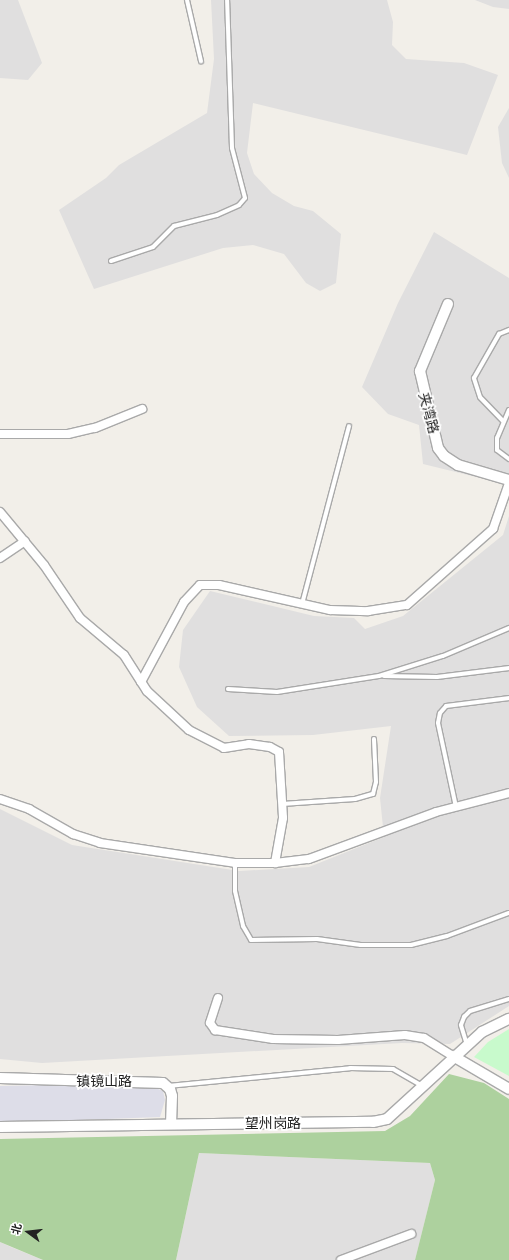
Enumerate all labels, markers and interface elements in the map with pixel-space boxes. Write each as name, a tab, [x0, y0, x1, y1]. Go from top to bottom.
street label: 夹湾路	[415, 391, 443, 435]
street label: 镇镜山路	[76, 1073, 132, 1089]
street label: 望州岗路	[245, 1115, 301, 1131]
north arrow	[8, 1212, 48, 1252]
text: 北	[8, 1222, 25, 1236]

